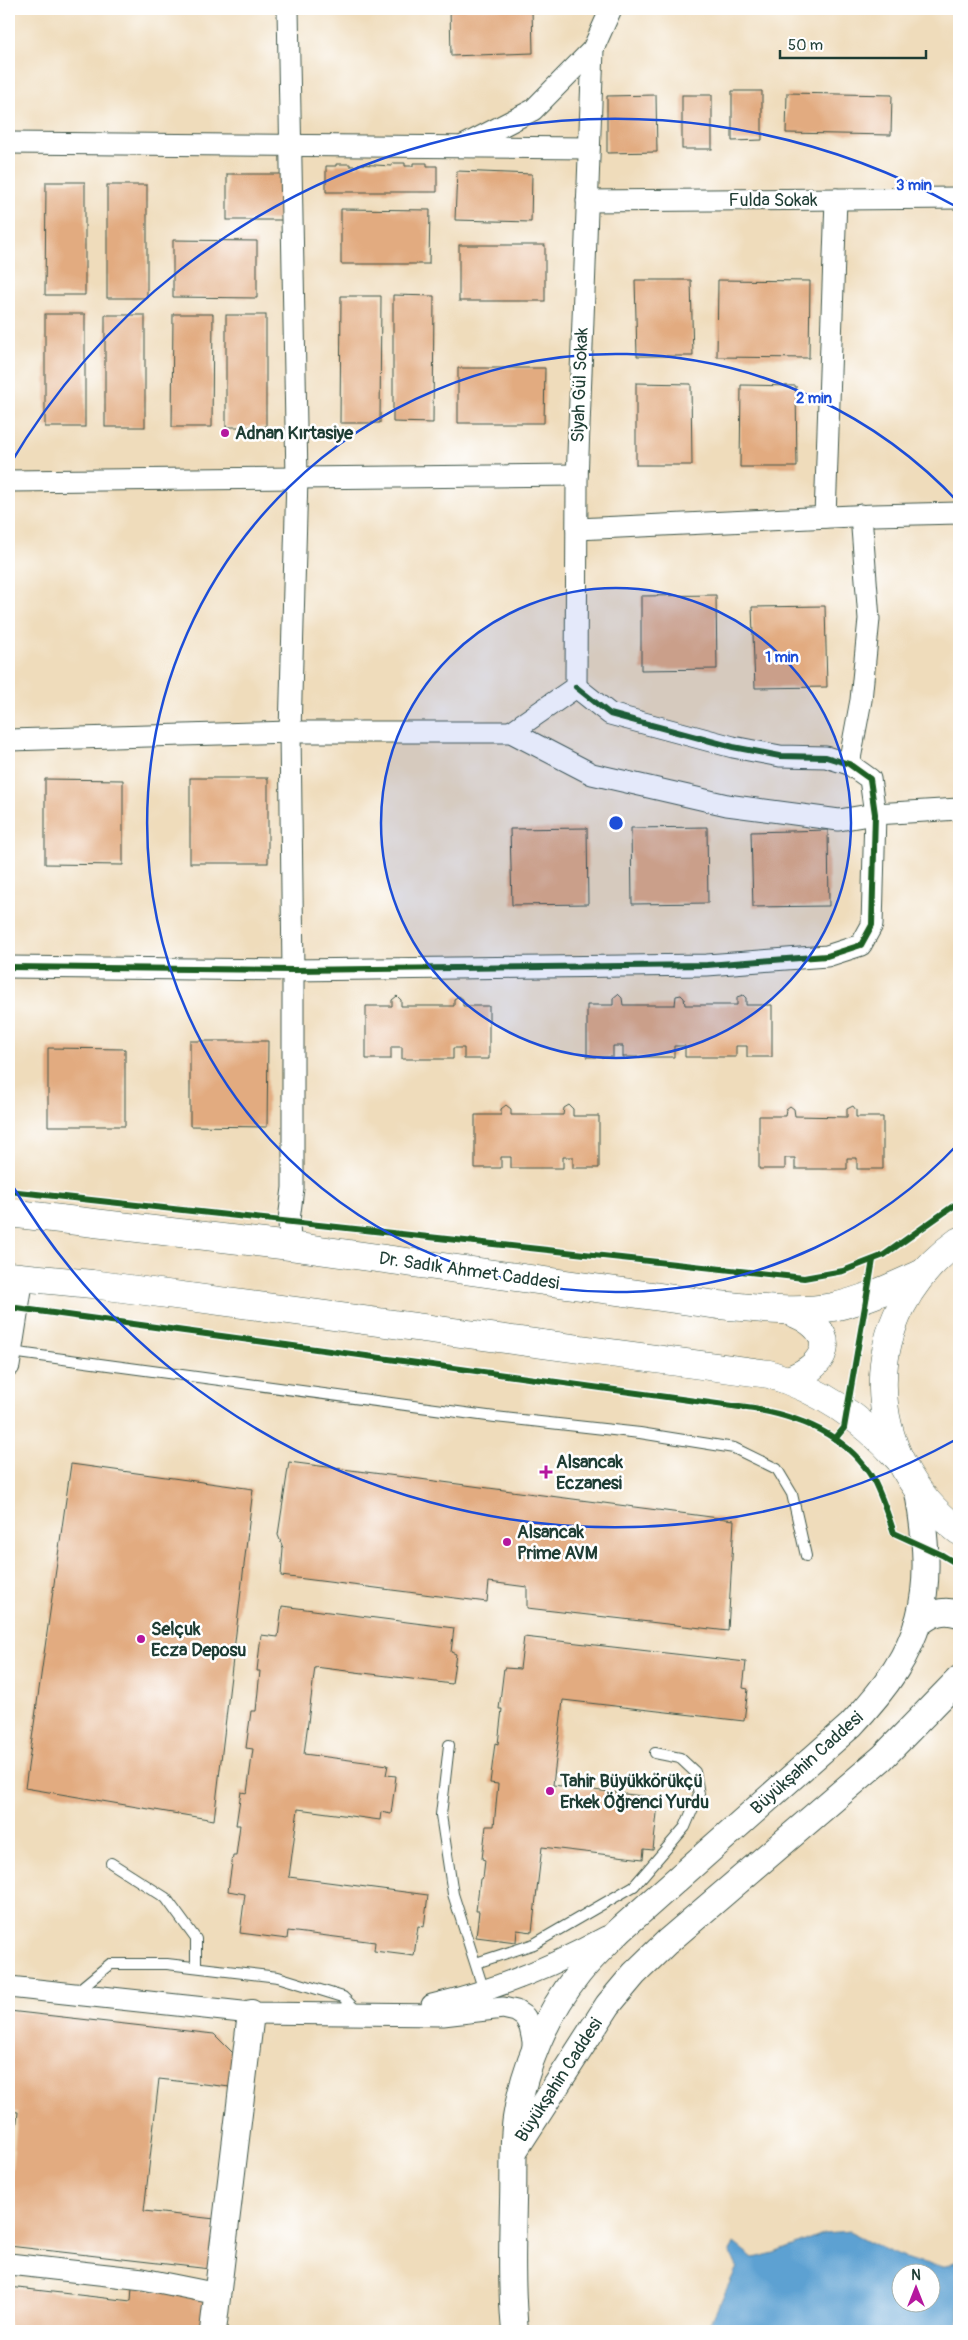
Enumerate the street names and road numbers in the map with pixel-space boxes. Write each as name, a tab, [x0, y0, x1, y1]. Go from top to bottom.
street label: Fulda Sokak	[729, 189, 818, 212]
street label: Siyah Gül Sokak	[566, 327, 594, 443]
street label: Dr. Sadık Ahmet Caddesi	[377, 1247, 561, 1295]
street label: Büyükşahin Caddesi	[746, 1706, 868, 1820]
street label: Büyükşahin Caddesi	[510, 2014, 608, 2146]

